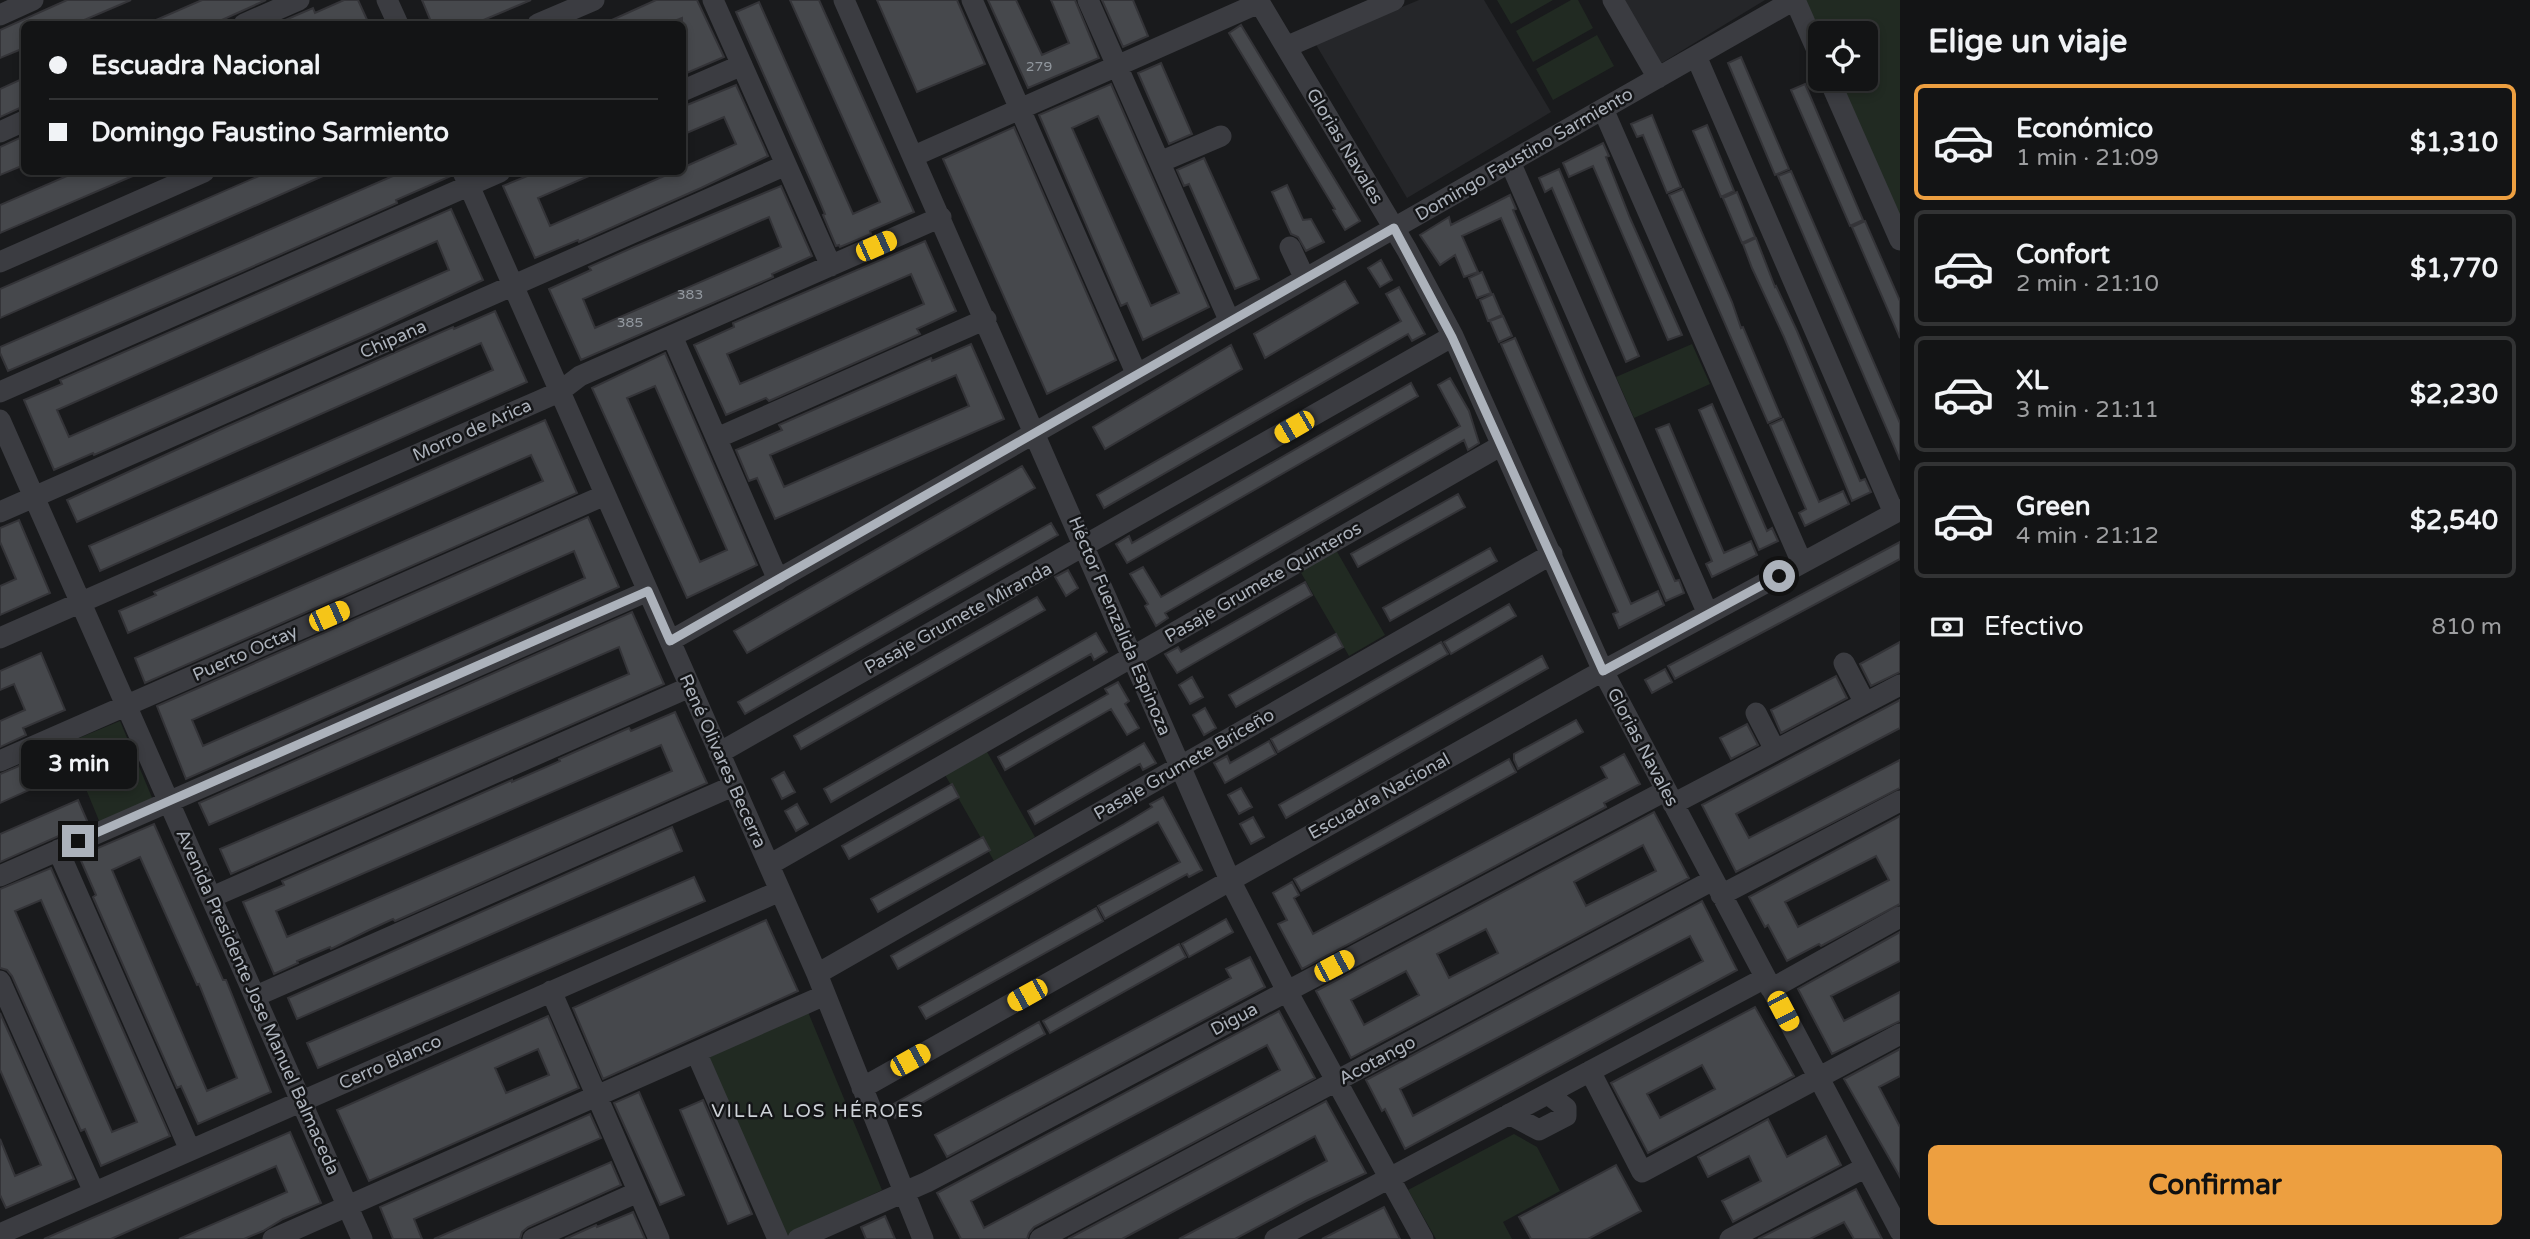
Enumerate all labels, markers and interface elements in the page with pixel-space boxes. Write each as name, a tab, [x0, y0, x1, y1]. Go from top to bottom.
map controls	[1808, 21, 1878, 91]
button: locate	[1808, 21, 1878, 91]
text: Elige un viaje	[1928, 23, 2127, 61]
text: Escuadra Nacional	[91, 50, 321, 81]
house number: 279	[1026, 58, 1052, 75]
street label: Domingo Faustino Sarmiento	[1411, 82, 1637, 226]
street label: Glorias Navales	[1302, 84, 1388, 208]
icon: car	[1932, 111, 1995, 174]
text: Económico	[2016, 113, 2153, 144]
text: Domingo Faustino Sarmiento	[91, 117, 449, 148]
text: $1,310	[2410, 127, 2498, 158]
text: 1 min · 21:09	[2016, 144, 2159, 172]
car	[853, 228, 900, 264]
icon: car	[1932, 237, 1995, 300]
text: Confort	[2016, 239, 2110, 270]
text: $1,770	[2410, 253, 2498, 284]
text: 2 min · 21:10	[2016, 270, 2159, 298]
house number: 383	[677, 286, 703, 303]
house number: 385	[617, 314, 643, 331]
street label: Chipana	[356, 315, 430, 363]
icon: car	[1932, 363, 1995, 426]
text: XL	[2016, 365, 2048, 396]
text: $2,230	[2410, 379, 2498, 410]
street label: Morro de Arica	[409, 394, 535, 466]
text: 3 min · 21:11	[2016, 396, 2159, 424]
car	[1271, 407, 1318, 447]
icon: car	[1932, 489, 1995, 552]
text: Green	[2016, 491, 2091, 522]
text: $2,540	[2410, 505, 2498, 536]
street label: Héctor Fuenzalida Espinoza	[1064, 513, 1176, 739]
street label: Pasaje Grumete Quinteros	[1161, 517, 1365, 647]
text: 4 min · 21:12	[2016, 522, 2159, 550]
street label: Pasaje Grumete Miranda	[860, 557, 1056, 679]
route start	[1763, 560, 1795, 592]
car	[306, 598, 353, 634]
icon: cash	[1928, 608, 1966, 646]
text: Efectivo	[1984, 611, 2084, 642]
text: 810 m	[2432, 613, 2502, 641]
street label: Puerto Octay	[189, 620, 301, 686]
street label: René Olivares Becerra	[675, 671, 771, 851]
street label: Glorias Navales	[1603, 684, 1683, 810]
street label: Pasaje Grumete Briceño	[1090, 703, 1278, 825]
callout: 3 min	[20, 740, 136, 788]
street label: Escuadra Nacional	[1304, 748, 1454, 844]
text: 3 min	[48, 750, 110, 778]
route end	[62, 825, 94, 857]
street label: Avenida Presidente Jose Manuel Balmaceda	[171, 826, 345, 1178]
car	[1311, 947, 1358, 985]
car	[1004, 976, 1051, 1014]
car	[1764, 988, 1803, 1034]
street label: Digua	[1207, 997, 1261, 1041]
street label: Cerro Blanco	[335, 1030, 445, 1094]
street label: Acotango	[1335, 1031, 1419, 1089]
car	[887, 1041, 934, 1079]
district label: VILLA LOS HÉROES	[711, 1100, 925, 1122]
button: Confirmar	[1928, 1145, 2502, 1225]

